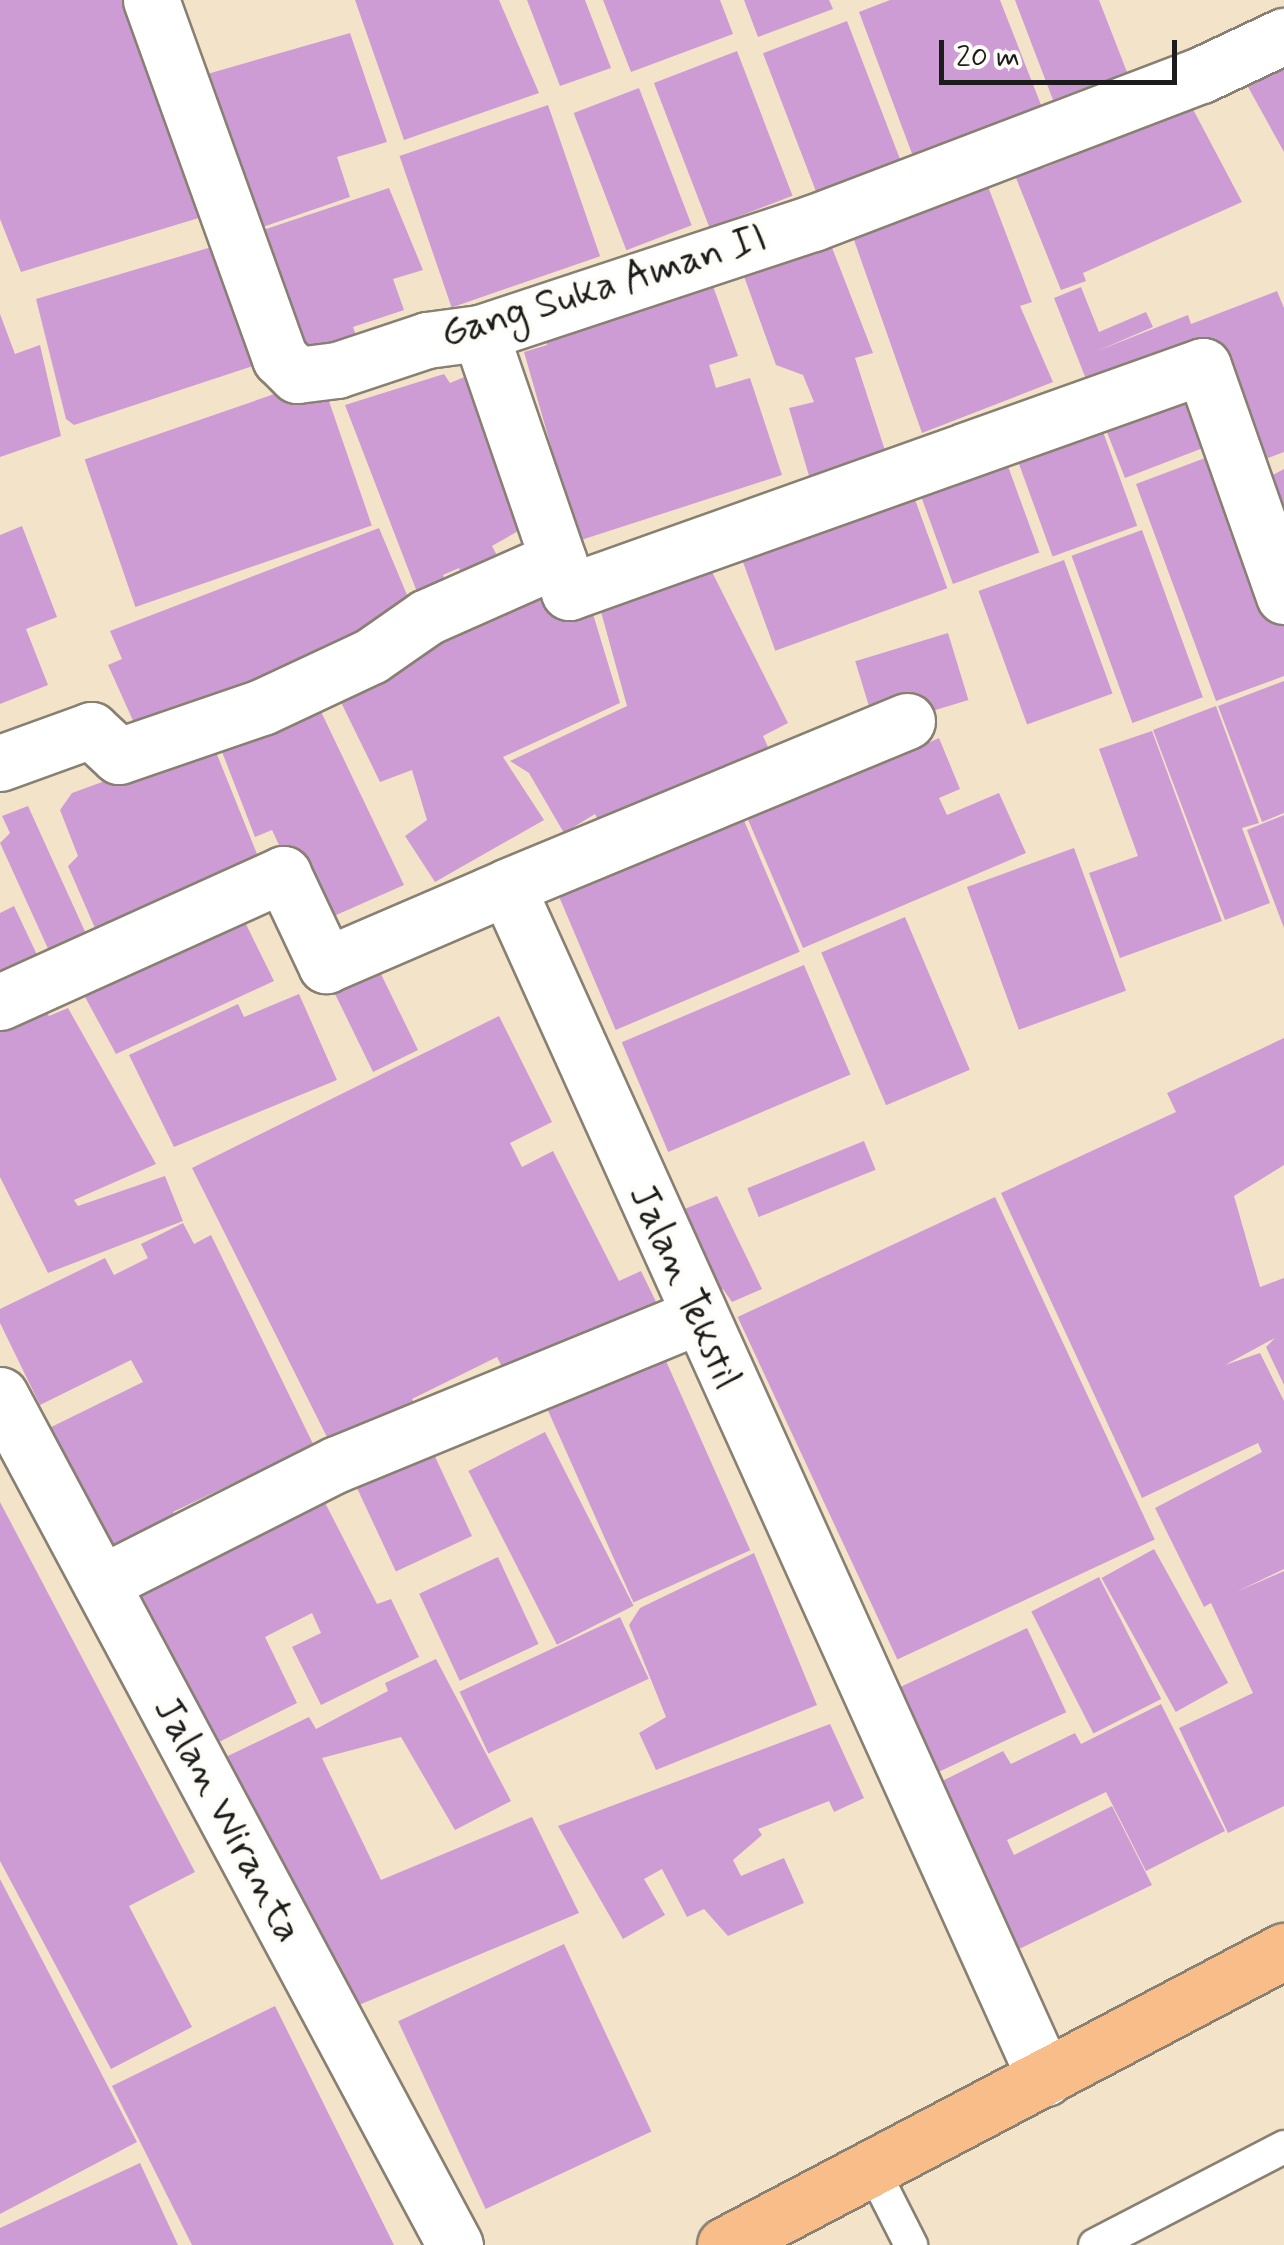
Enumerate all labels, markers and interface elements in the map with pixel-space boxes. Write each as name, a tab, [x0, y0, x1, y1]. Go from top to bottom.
scale bar	[944, 20, 1182, 82]
text: 20 m	[956, 38, 1020, 77]
street label: Gang Suka Aman II	[432, 213, 776, 361]
street label: Jalan Tekstil	[617, 1177, 751, 1397]
street label: Jalan Wiranta	[142, 1689, 312, 1951]

